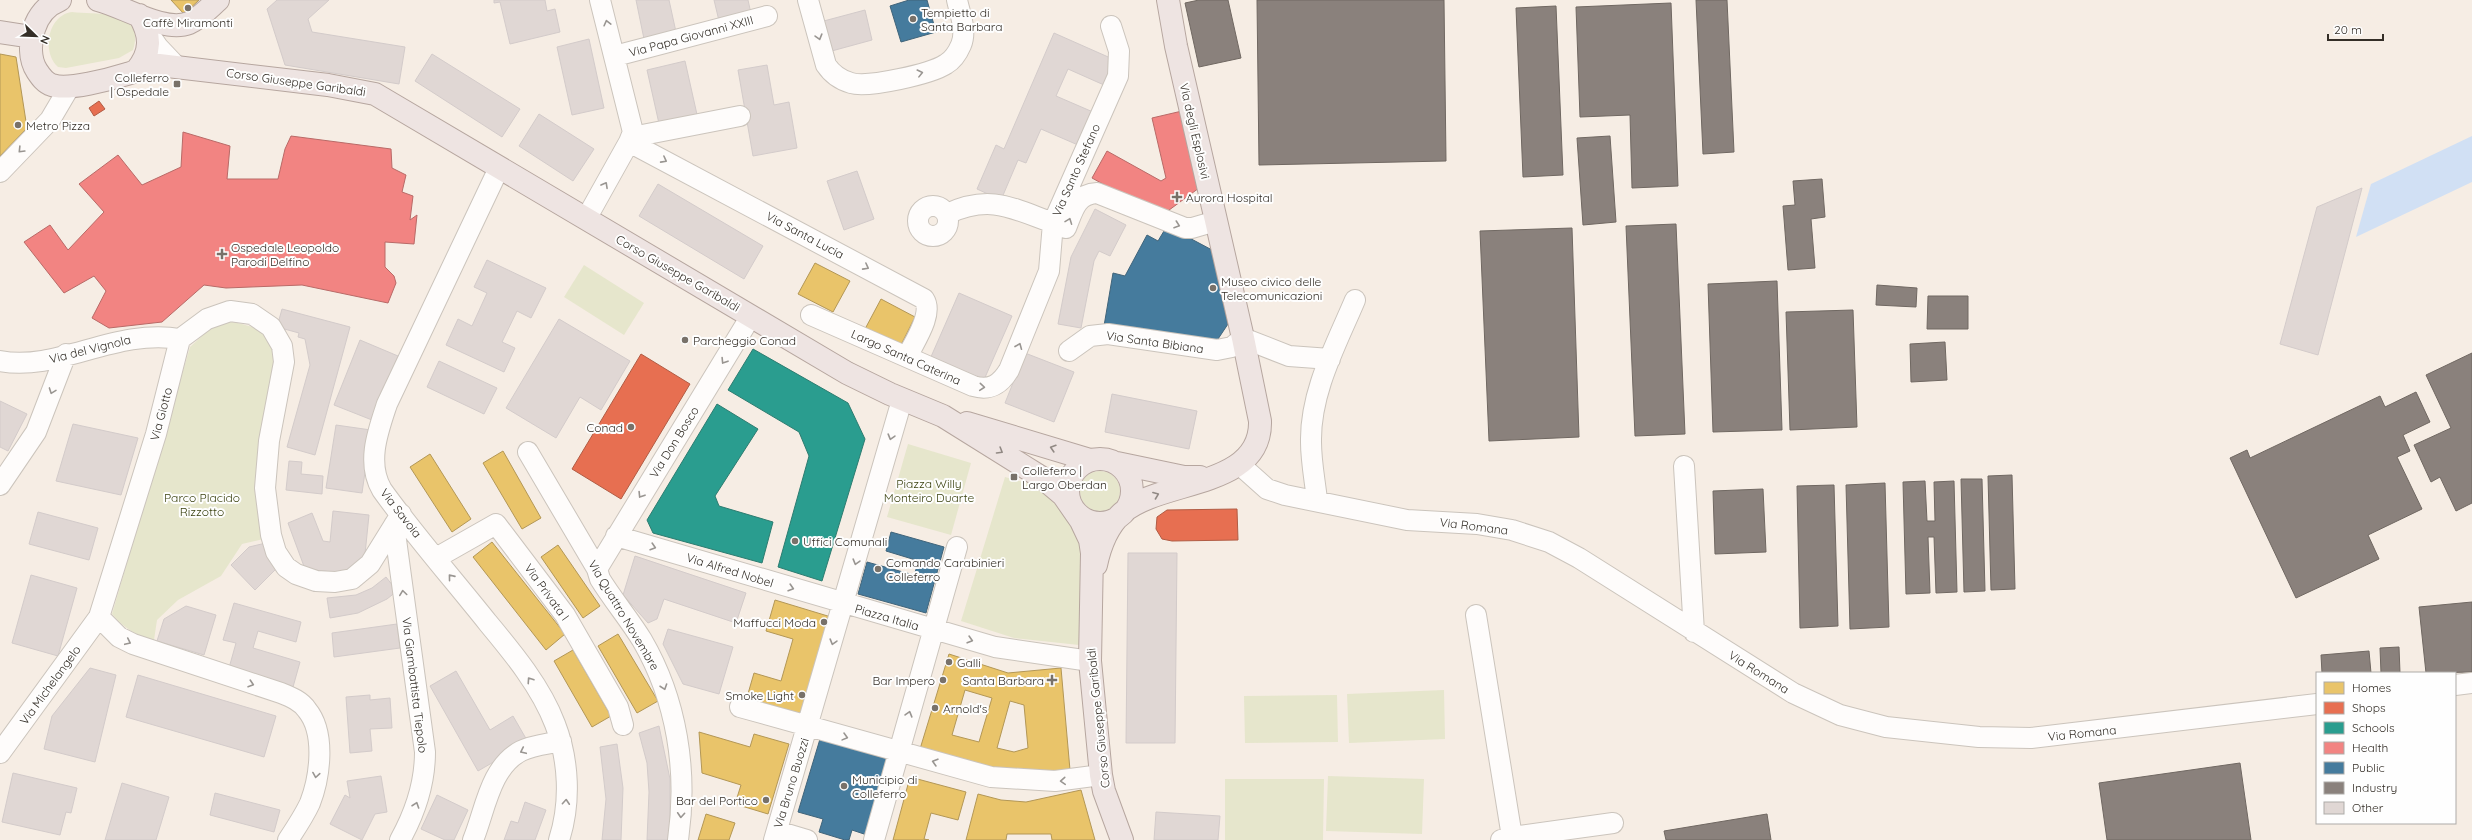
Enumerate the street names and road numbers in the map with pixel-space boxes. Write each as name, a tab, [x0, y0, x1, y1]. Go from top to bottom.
street label: Via Papa Giovanni XXIII	[627, 12, 755, 60]
street label: Corso Giuseppe Garibaldi	[225, 65, 367, 99]
street label: Via degli Esplosivi	[1177, 82, 1213, 180]
street label: Via Santo Stefano	[1049, 121, 1103, 219]
street label: Via Santa Lucia	[764, 208, 846, 262]
street label: Corso Giuseppe Garibaldi	[613, 231, 743, 315]
street label: Largo Santa Caterina	[849, 326, 963, 388]
street label: Via Santa Bibiana	[1105, 328, 1205, 356]
street label: Via del Vignola	[48, 332, 132, 366]
street label: Via Giotto	[147, 386, 175, 442]
street label: Via Don Bosco	[646, 404, 702, 480]
street label: Via Savoia	[377, 485, 425, 541]
street label: Via Romana	[1439, 514, 1509, 538]
street label: Via Alfred Nobel	[685, 550, 775, 590]
street label: Via Quattro Novembre	[585, 557, 663, 673]
street label: Via Privata I	[521, 561, 573, 623]
street label: Piazza Italia	[853, 601, 921, 633]
street label: Via Giambattista Tiepolo	[399, 616, 431, 754]
street label: Via Michelangelo	[16, 642, 84, 728]
street label: Corso Giuseppe Garibaldi	[1083, 647, 1113, 789]
street label: Via Romana	[1726, 647, 1792, 697]
street label: Via Romana	[2047, 722, 2117, 744]
street label: Via Bruno Buozzi	[770, 736, 812, 830]

